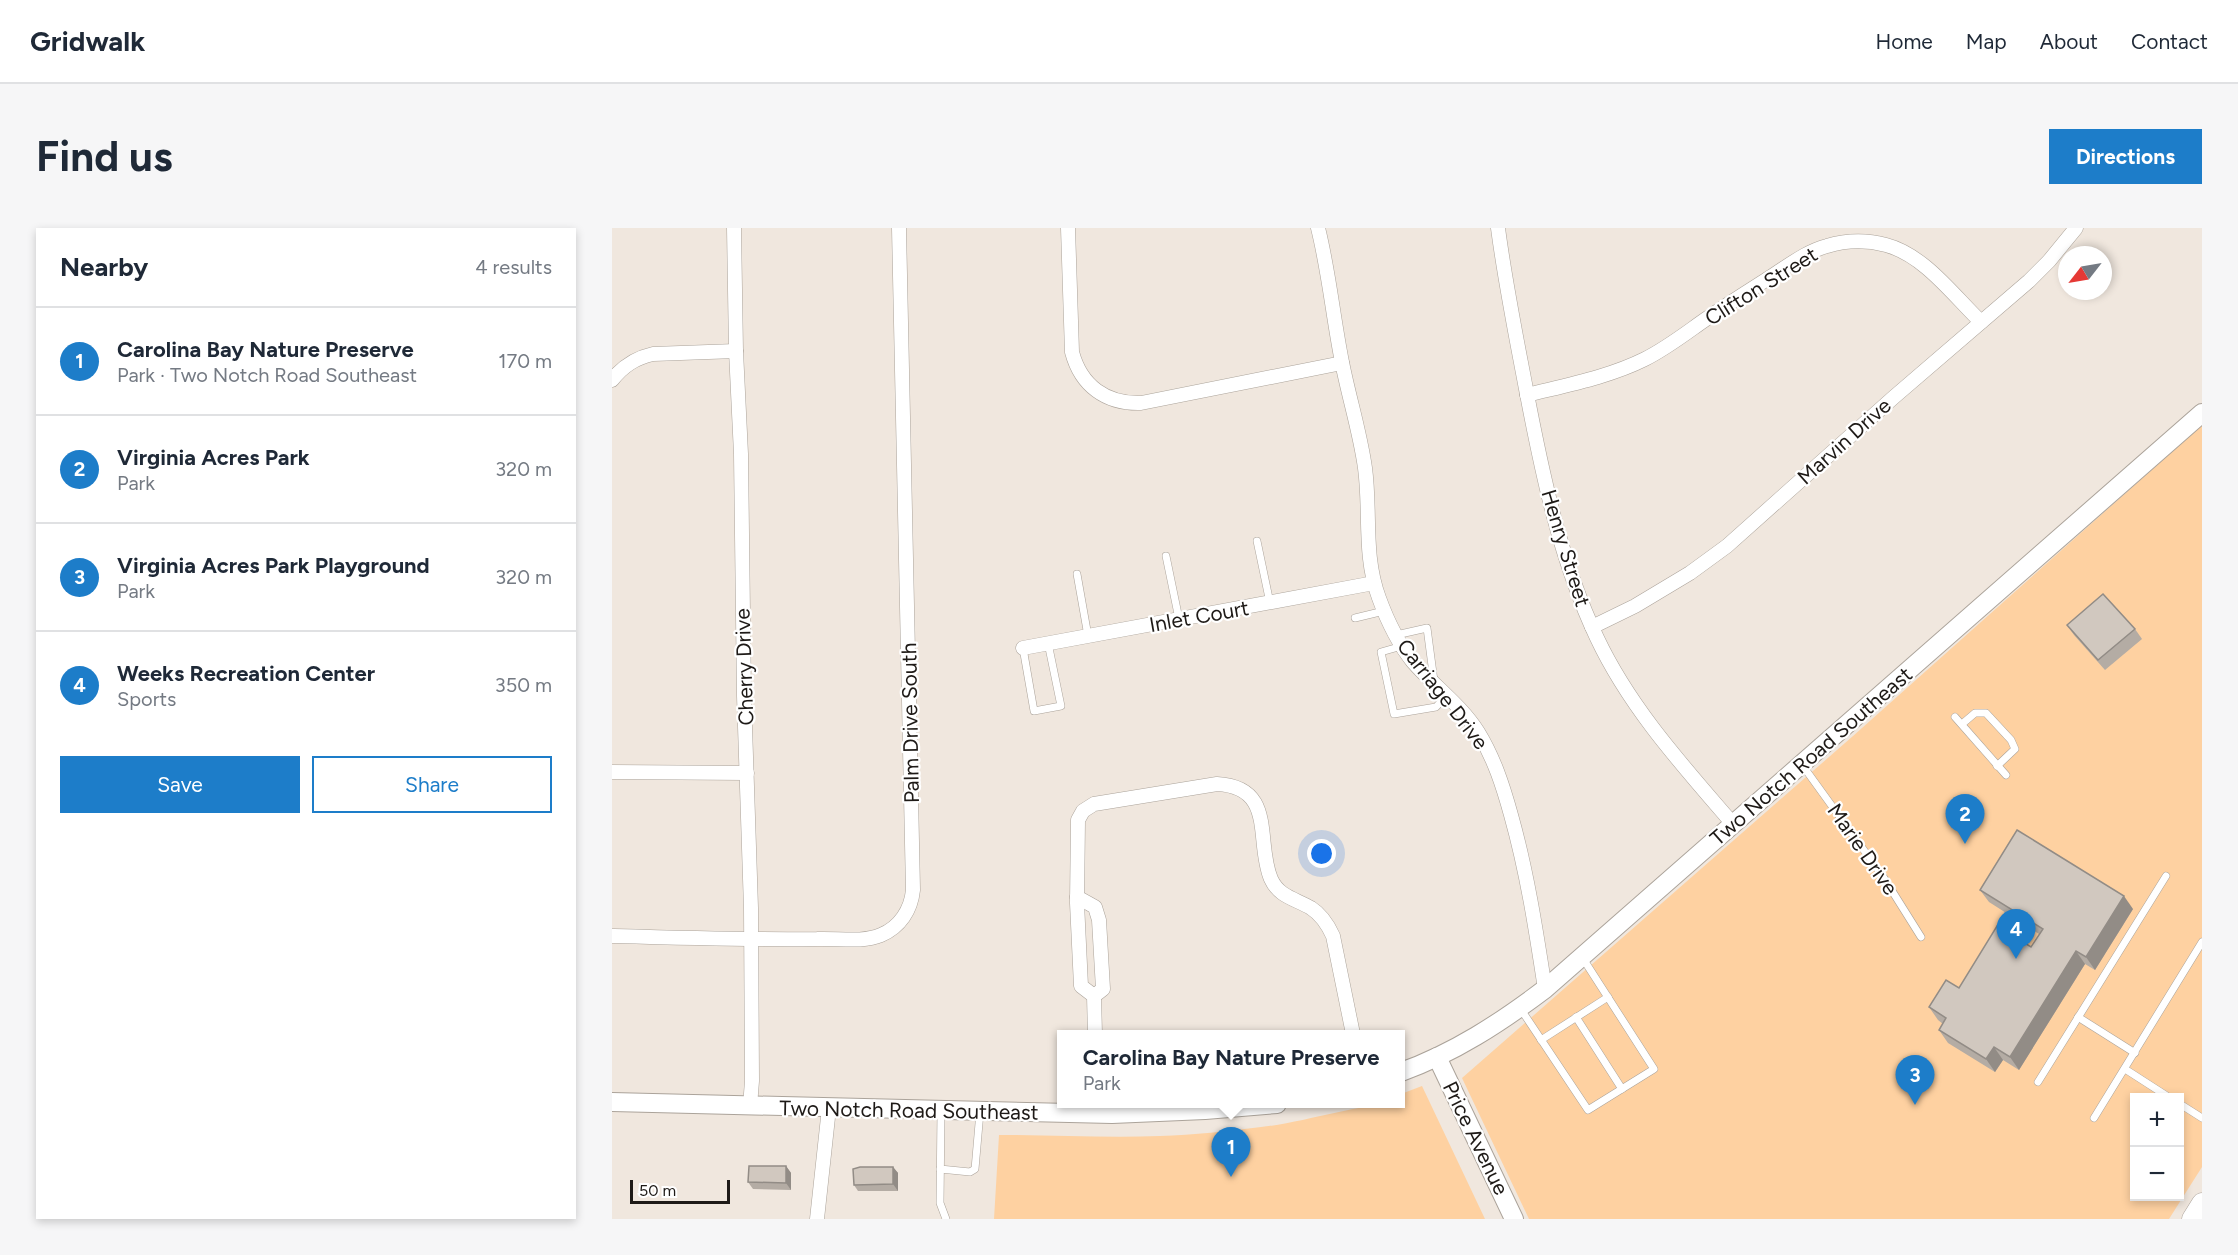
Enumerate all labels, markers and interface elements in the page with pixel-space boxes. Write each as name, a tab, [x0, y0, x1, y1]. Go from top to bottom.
text: Gridwalk	[30, 24, 145, 58]
text: Home	[1876, 29, 1933, 54]
text: Map	[1966, 29, 2007, 54]
text: About	[2040, 29, 2098, 54]
text: Contact	[2131, 29, 2208, 54]
button: Directions	[2049, 129, 2202, 184]
text: Find us	[36, 131, 173, 182]
street label: Clifton Street	[1700, 241, 1822, 331]
north arrow	[2058, 246, 2112, 300]
text: Nearby	[60, 251, 148, 283]
text: 4 results	[475, 255, 552, 279]
text: Carolina Bay Nature Preserve	[117, 336, 414, 363]
text: 1	[75, 349, 84, 373]
text: 170 m	[498, 349, 552, 373]
text: Park · Two Notch Road Southeast	[117, 363, 417, 387]
street label: Marvin Drive	[1792, 393, 1896, 489]
text: Virginia Acres Park	[117, 444, 310, 471]
text: 2	[74, 457, 85, 481]
text: 320 m	[495, 457, 552, 481]
text: Park	[117, 471, 155, 495]
street label: Henry Street	[1536, 486, 1596, 610]
text: Virginia Acres Park Playground	[117, 552, 430, 579]
text: 3	[74, 565, 85, 589]
text: 320 m	[495, 565, 552, 589]
text: Park	[117, 579, 155, 603]
street label: Inlet Court	[1147, 595, 1251, 637]
street label: Cherry Drive	[729, 608, 759, 726]
street label: Carriage Drive	[1392, 634, 1494, 754]
street label: Palm Drive South	[896, 643, 924, 803]
text: Weeks Recreation Center	[117, 660, 375, 687]
street label: Two Notch Road Southeast	[1705, 661, 1917, 851]
text: 4	[73, 673, 86, 697]
text: 350 m	[495, 673, 552, 697]
text: Sports	[117, 687, 176, 711]
button: Save	[60, 756, 300, 813]
button: Share	[312, 756, 552, 813]
pin: 2	[1946, 794, 1984, 844]
street label: Marie Drive	[1822, 799, 1904, 899]
your location	[1307, 839, 1336, 868]
pin: 4	[1996, 910, 2036, 959]
popup	[1057, 1030, 1405, 1108]
text: Carolina Bay Nature Preserve	[1083, 1044, 1379, 1071]
pin: 3	[1896, 1056, 1934, 1105]
text: Park	[1083, 1071, 1121, 1095]
street label: Price Avenue	[1438, 1077, 1514, 1199]
map controls	[2130, 1093, 2184, 1201]
button: +	[2130, 1093, 2184, 1147]
street label: Two Notch Road Southeast	[779, 1095, 1039, 1125]
pin: 1	[1212, 1128, 1250, 1177]
button: −	[2130, 1147, 2184, 1201]
scale bar	[630, 1177, 730, 1204]
text: 50 m	[639, 1181, 676, 1200]

